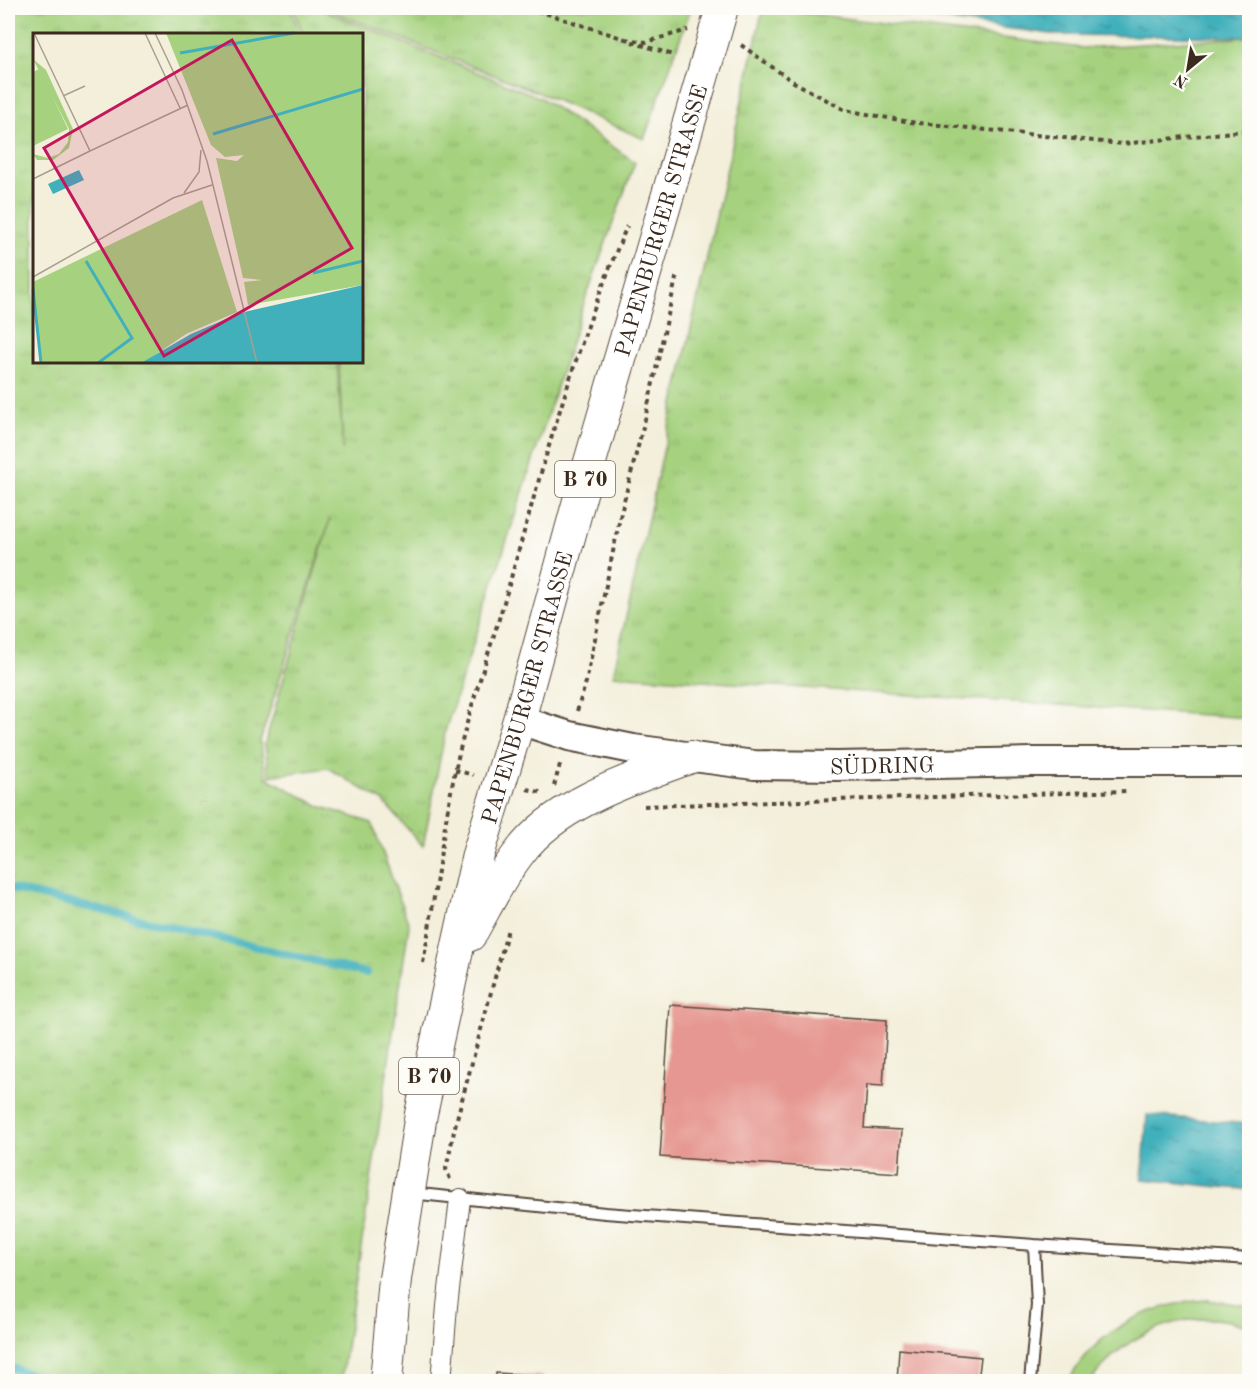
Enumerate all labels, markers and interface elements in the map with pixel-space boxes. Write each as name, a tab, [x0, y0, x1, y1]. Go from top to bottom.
inset map	[33, 33, 363, 363]
north arrow	[1158, 39, 1218, 99]
text: N	[1172, 70, 1191, 90]
street label: PAPENBURGER STRASSE	[612, 82, 712, 360]
road number: B 70	[555, 461, 615, 497]
street label: PAPENBURGER STRASSE	[479, 549, 578, 827]
street label: SÜDRING	[830, 754, 935, 779]
road number: B 70	[399, 1058, 459, 1094]

